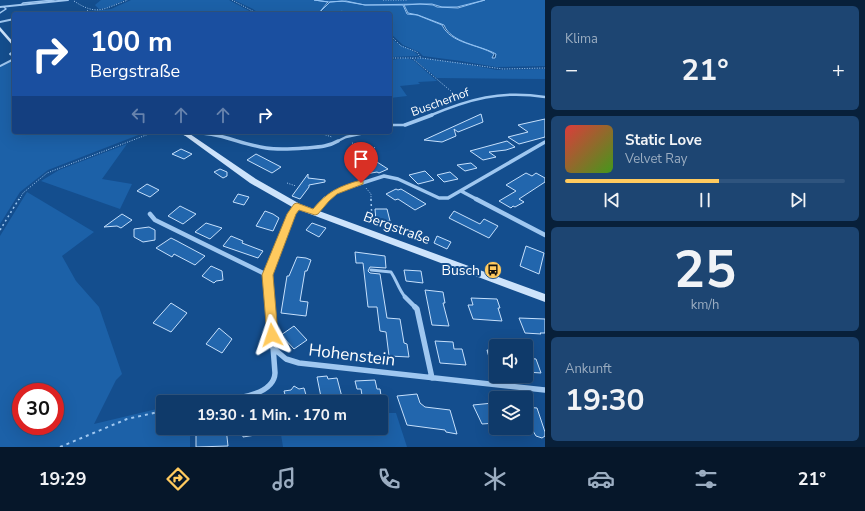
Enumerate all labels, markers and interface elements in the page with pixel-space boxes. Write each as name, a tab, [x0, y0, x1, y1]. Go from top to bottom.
text: 100 m	[90, 23, 173, 61]
icon: right	[24, 28, 76, 80]
text: Klima	[565, 30, 598, 48]
text: 21°	[681, 50, 729, 91]
text: −	[565, 55, 578, 85]
text: +	[832, 55, 845, 85]
text: Bergstraße	[90, 59, 180, 83]
street label: Buscherhof	[409, 84, 472, 120]
icon: left	[128, 104, 150, 126]
icon: ahead	[170, 104, 192, 126]
icon: ahead	[212, 104, 234, 126]
icon: right	[254, 104, 276, 126]
text: Static Love	[625, 130, 702, 150]
pin	[344, 142, 378, 183]
icon: arrive	[350, 148, 372, 170]
text: Velvet Ray	[625, 150, 687, 168]
icon: previous	[601, 189, 623, 211]
icon: pause	[694, 189, 716, 211]
icon: next	[787, 189, 809, 211]
street label: Bergstraße	[361, 207, 433, 249]
text: 25	[674, 234, 736, 305]
bus stop icon: Busch	[483, 260, 503, 280]
place label: Busch	[442, 261, 480, 280]
text: km/h	[691, 296, 719, 314]
position arrow	[251, 314, 293, 356]
street label: Hohenstein	[307, 338, 397, 372]
map controls	[489, 339, 533, 435]
button: sound	[489, 339, 533, 383]
text: Ankunft	[565, 360, 612, 378]
text: 19:30	[565, 380, 644, 421]
speed limit sign: 30	[12, 383, 64, 435]
button: layers	[489, 391, 533, 435]
text: 19:30 · 1 Min. · 170 m	[197, 405, 347, 425]
icon: directions	[164, 465, 192, 493]
icon: music	[270, 465, 298, 493]
icon: phone	[375, 465, 403, 493]
icon: climate	[481, 465, 509, 493]
icon: car	[587, 465, 615, 493]
icon: filters	[692, 465, 720, 493]
text: 19:29	[39, 467, 86, 491]
text: 21°	[798, 467, 826, 491]

